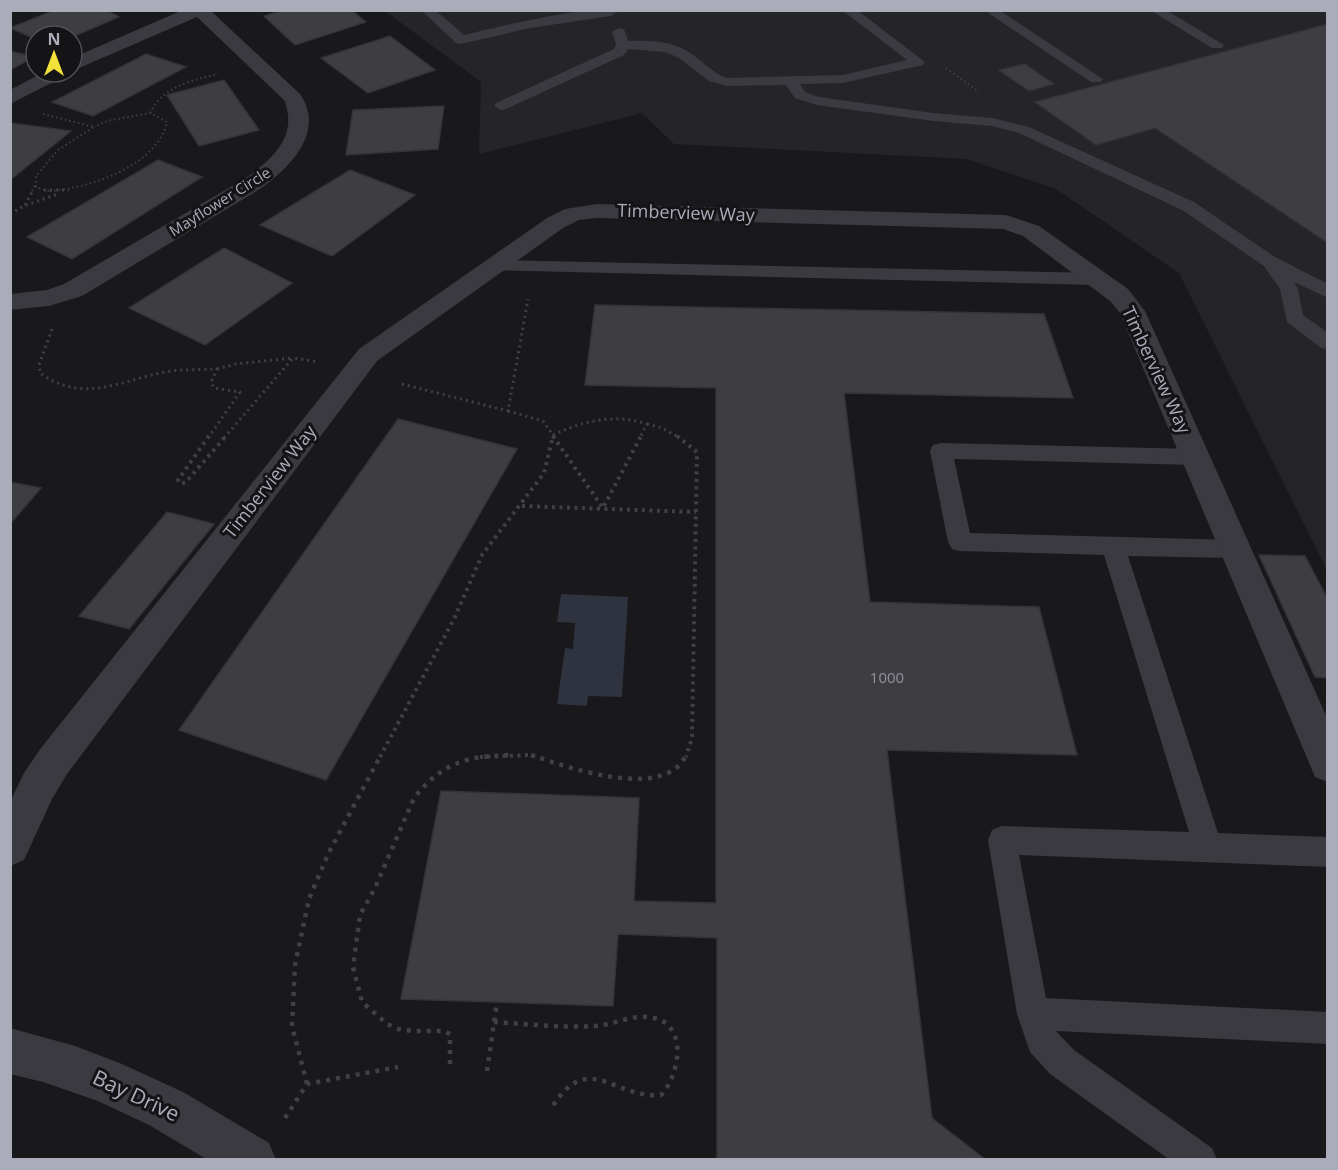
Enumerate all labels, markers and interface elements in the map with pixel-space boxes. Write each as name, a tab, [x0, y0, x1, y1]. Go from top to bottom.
north arrow	[24, 24, 84, 84]
text: N	[47, 28, 61, 50]
street label: Mayflower Circle	[165, 162, 274, 240]
street label: Timberview Way	[617, 198, 756, 226]
street label: Timberview Way	[1117, 302, 1197, 438]
street label: Timberview Way	[217, 419, 322, 543]
house number: 1000	[870, 667, 904, 687]
street label: Bay Drive	[89, 1063, 184, 1127]

